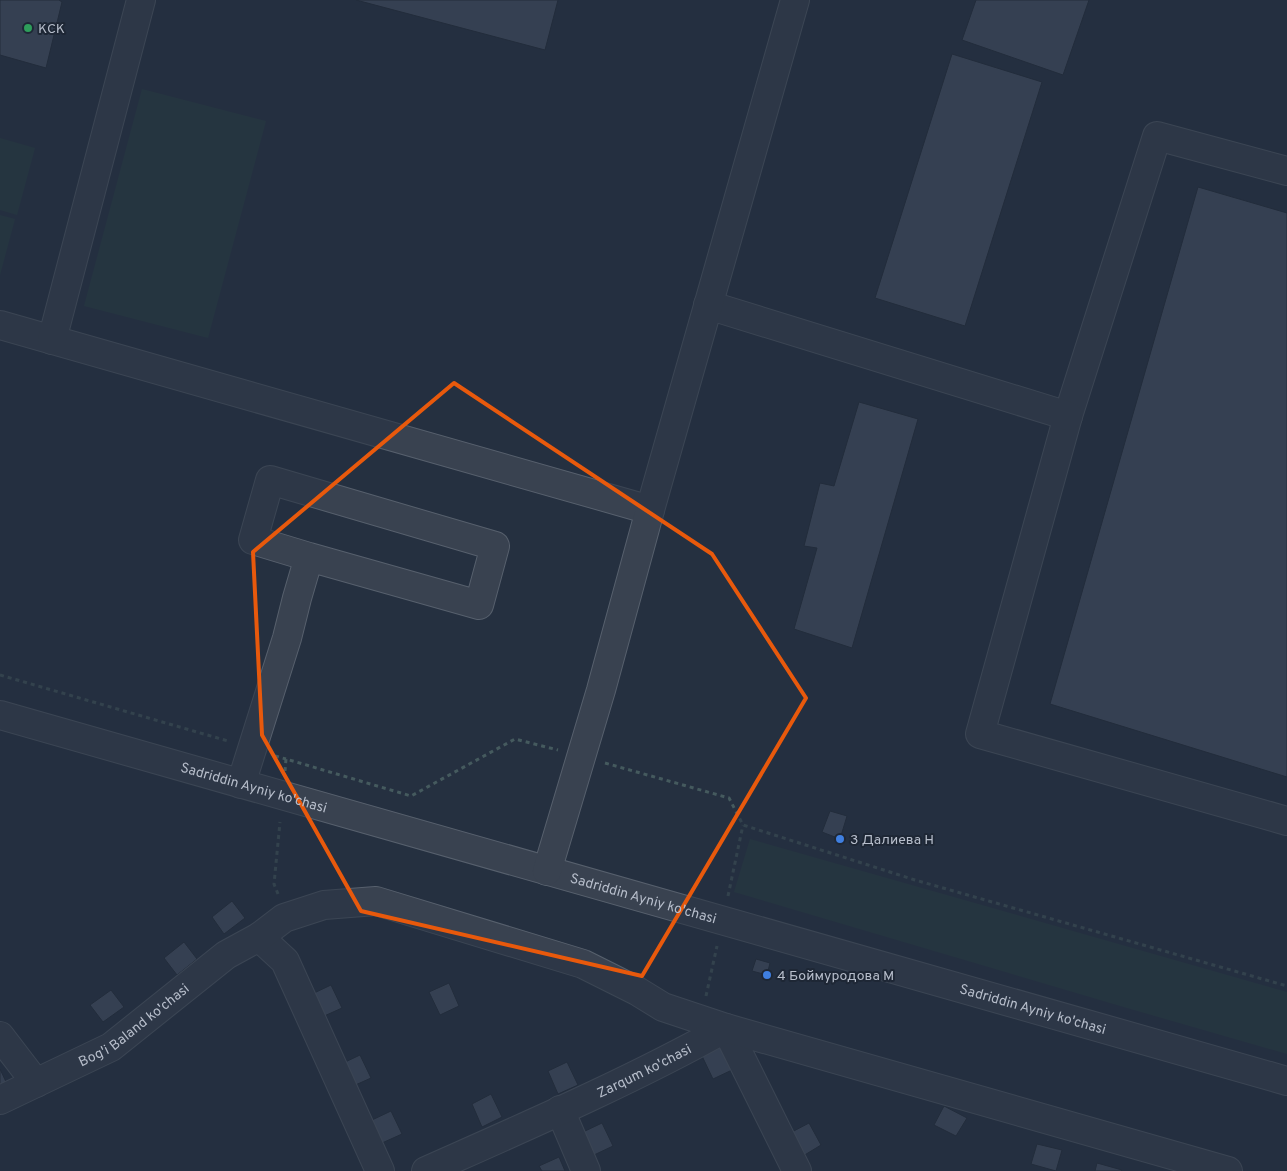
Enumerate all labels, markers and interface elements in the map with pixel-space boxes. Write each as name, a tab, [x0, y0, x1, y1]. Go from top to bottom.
place label: КСК	[38, 21, 65, 38]
marker: КСК	[22, 22, 34, 34]
street label: Sadriddin Ayniy ko'chasi	[178, 760, 329, 818]
place label: 3 Далиева Н	[850, 832, 934, 849]
marker: 3 Далиева Н	[834, 833, 846, 845]
street label: Sadriddin Ayniy ko'chasi	[568, 871, 718, 928]
place label: 4 Боймуродова М	[777, 968, 894, 985]
marker: 4 Боймуродова М	[761, 969, 773, 981]
street label: Bog'i Baland ko'chasi	[76, 981, 193, 1071]
street label: Sadriddin Ayniy ko'chasi	[957, 981, 1108, 1039]
street label: Zarqum ko'chasi	[595, 1041, 695, 1102]

